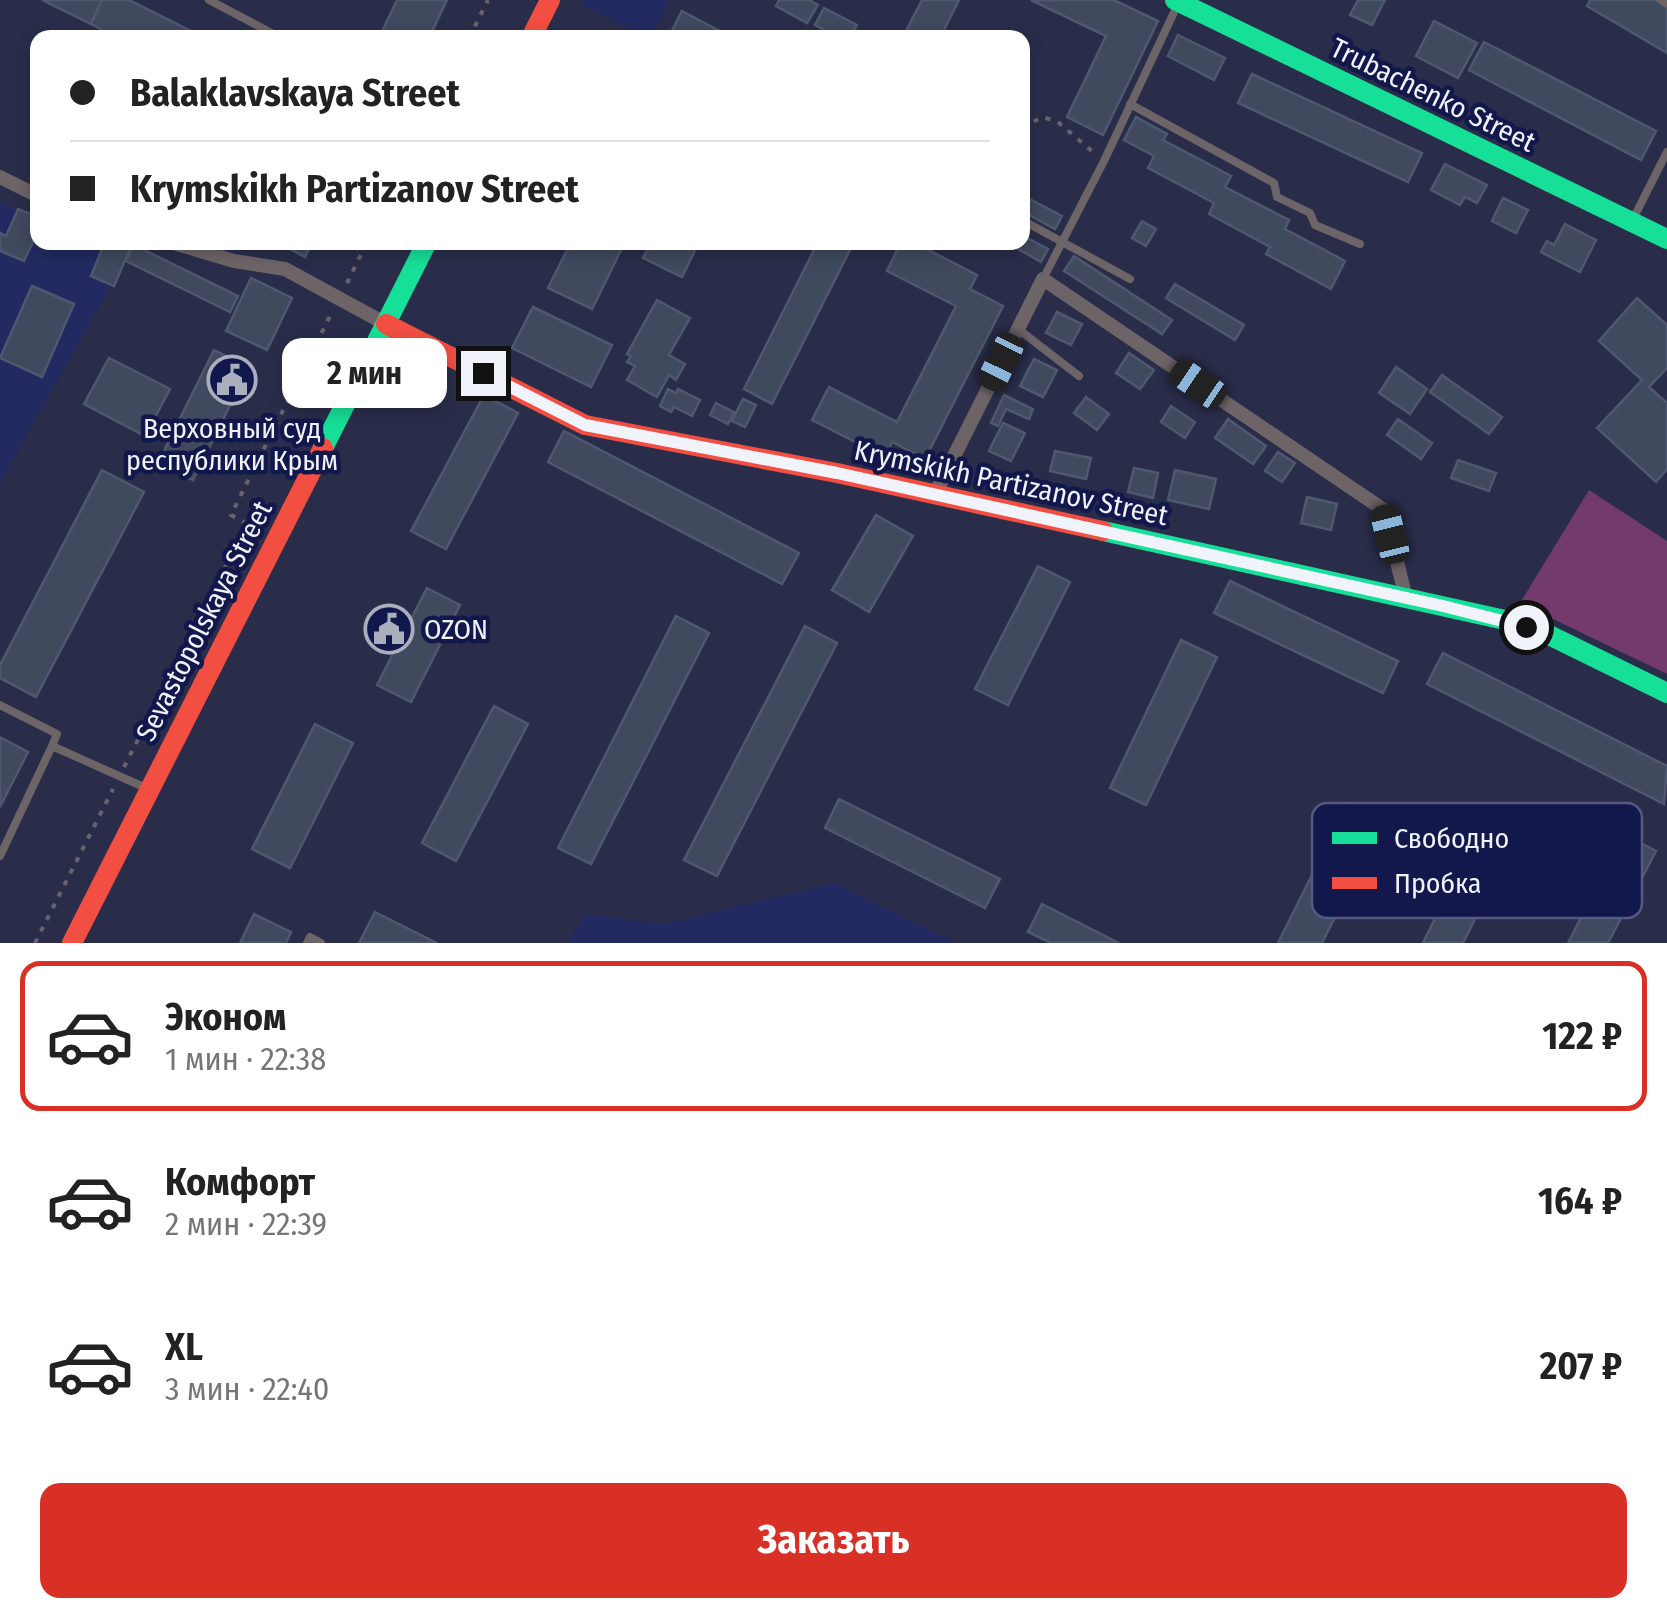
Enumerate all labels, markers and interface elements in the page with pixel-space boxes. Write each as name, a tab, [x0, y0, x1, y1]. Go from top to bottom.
street label: Trubachenko Street	[1325, 31, 1541, 159]
text: Balaklavskaya Street	[130, 70, 460, 116]
text: Krymskikh Partizanov Street	[130, 166, 579, 212]
car	[974, 328, 1028, 396]
callout: 2 мин	[283, 338, 448, 408]
route end	[461, 351, 506, 396]
public building icon: Верховный суд республики Крым	[206, 354, 258, 406]
text: 2 мин	[327, 354, 402, 392]
car	[1165, 355, 1231, 413]
place label: Верховный суд республики Крым	[126, 412, 338, 477]
street label: Krymskikh Partizanov Street	[851, 434, 1172, 533]
street label: Sevastopolskaya Street	[129, 495, 279, 746]
car	[1368, 501, 1412, 567]
public building icon: OZON	[363, 603, 415, 655]
route start	[1504, 605, 1549, 650]
place label: OZON	[424, 613, 488, 646]
legend	[1312, 803, 1642, 918]
text: Свободно	[1394, 822, 1509, 855]
text: Пробка	[1394, 867, 1481, 900]
icon: car	[45, 991, 135, 1081]
text: Эконом	[165, 994, 286, 1040]
text: 122 ₽	[1542, 1013, 1622, 1059]
text: 1 мин · 22:38	[165, 1040, 326, 1078]
icon: car	[45, 1156, 135, 1246]
text: Комфорт	[165, 1159, 315, 1205]
text: 164 ₽	[1538, 1178, 1622, 1224]
text: 2 мин · 22:39	[165, 1205, 327, 1243]
icon: car	[45, 1321, 135, 1411]
text: XL	[165, 1324, 203, 1370]
text: 207 ₽	[1540, 1343, 1622, 1389]
text: 3 мин · 22:40	[165, 1370, 329, 1408]
button: Заказать	[40, 1483, 1627, 1598]

